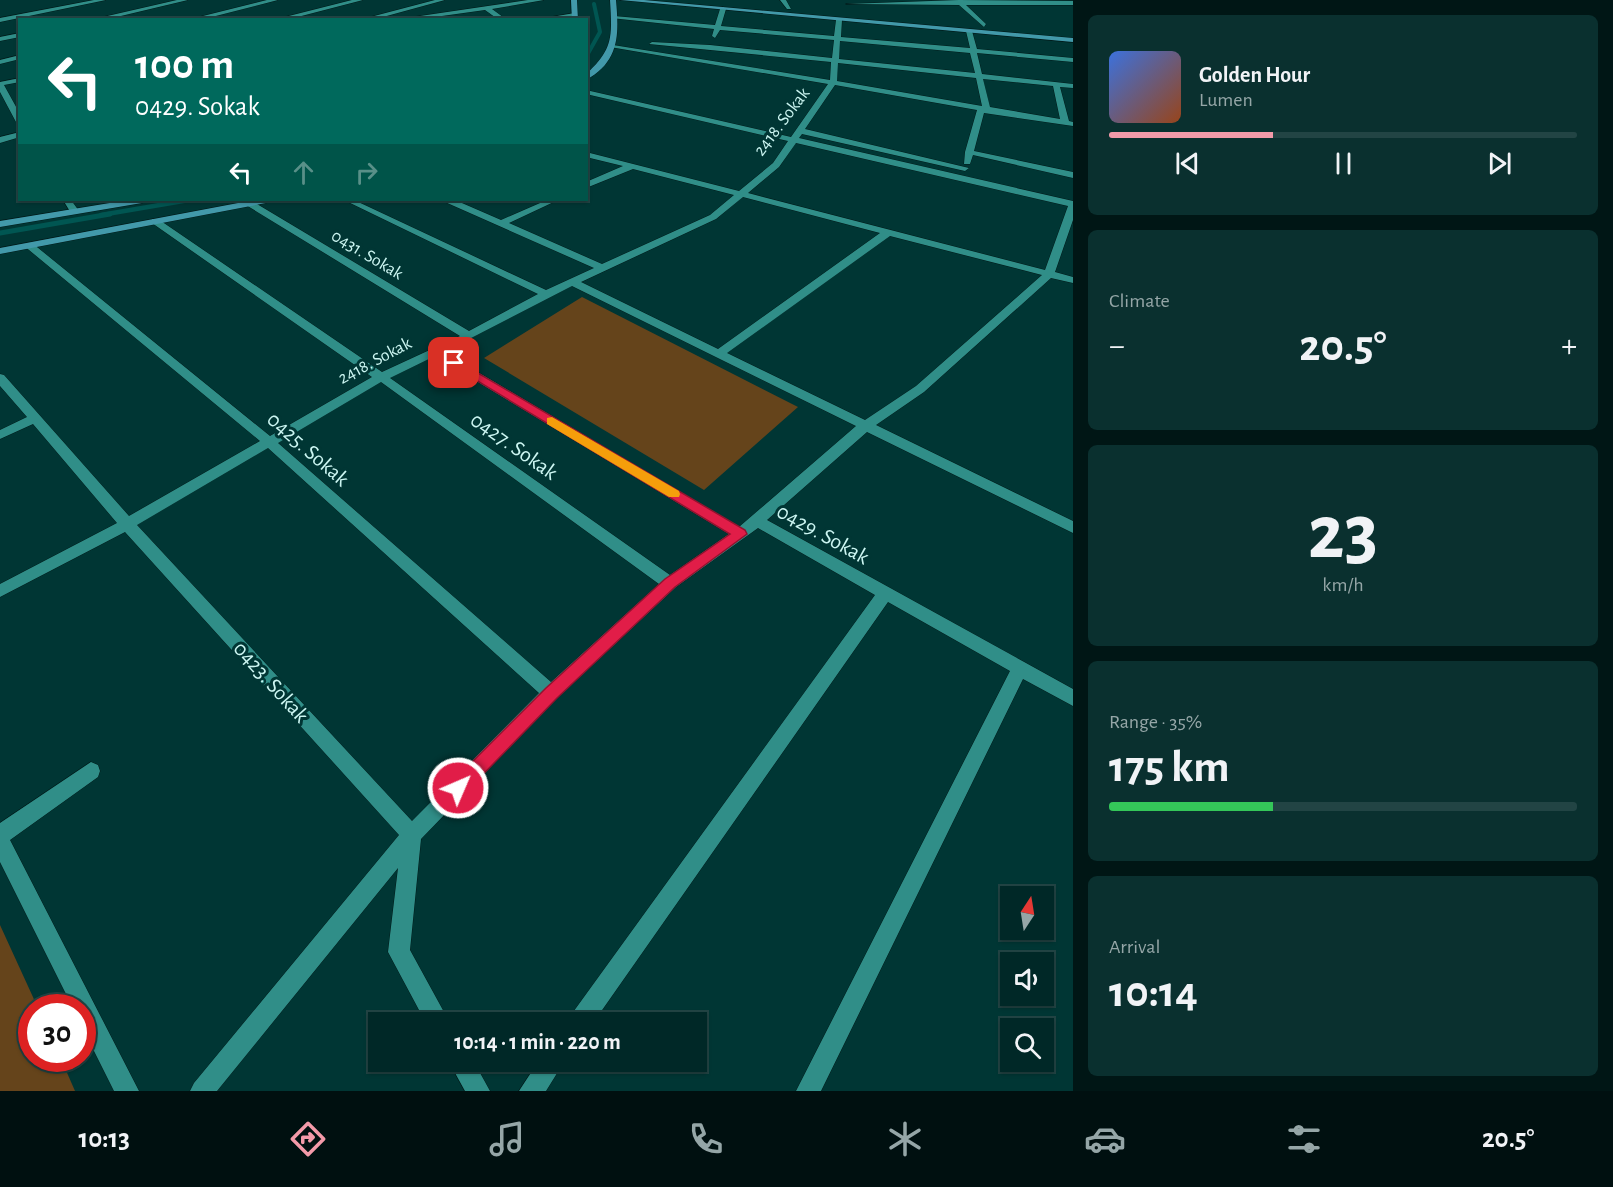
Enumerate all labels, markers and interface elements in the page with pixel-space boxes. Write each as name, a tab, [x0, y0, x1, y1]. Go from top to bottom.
icon: left	[36, 42, 114, 120]
text: 100 m	[135, 44, 234, 86]
text: Golden Hour	[1199, 64, 1310, 86]
street label: 2418. Sokak	[751, 84, 814, 159]
text: Lumen	[1199, 90, 1253, 110]
text: 0429. Sokak	[135, 93, 260, 120]
icon: previous	[1171, 147, 1204, 180]
icon: pause	[1327, 147, 1360, 180]
icon: next	[1483, 147, 1516, 180]
icon: left	[224, 156, 257, 189]
icon: ahead	[287, 156, 320, 189]
icon: right	[350, 156, 383, 189]
street label: 0431. Sokak	[328, 227, 407, 284]
text: Climate	[1109, 291, 1170, 311]
text: 20.5°	[1299, 324, 1387, 369]
text: −	[1109, 330, 1125, 363]
text: +	[1561, 330, 1577, 363]
street label: 2418. Sokak	[335, 334, 415, 388]
pin	[428, 337, 479, 388]
icon: arrive	[437, 346, 470, 379]
street label: 0425. Sokak	[263, 408, 353, 490]
street label: 0427. Sokak	[466, 408, 562, 484]
text: 23	[1308, 495, 1378, 573]
street label: 0429. Sokak	[773, 500, 873, 568]
text: km/h	[1322, 575, 1364, 595]
street label: 0423. Sokak	[229, 637, 313, 727]
text: Range · 35%	[1109, 712, 1202, 732]
text: 175 km	[1109, 745, 1229, 790]
position arrow	[426, 756, 490, 820]
north arrow	[1000, 886, 1054, 940]
map controls	[1000, 886, 1054, 1072]
text: Arrival	[1109, 937, 1160, 957]
button: sound	[1000, 952, 1054, 1006]
text: 10:14	[1109, 970, 1198, 1015]
speed limit sign: 30	[18, 994, 96, 1072]
button: search	[1000, 1018, 1054, 1072]
text: 10:14 · 1 min · 220 m	[454, 1031, 621, 1053]
icon: directions	[287, 1118, 329, 1160]
icon: music	[486, 1118, 528, 1160]
icon: phone	[685, 1118, 727, 1160]
icon: climate	[884, 1118, 926, 1160]
icon: car	[1084, 1118, 1126, 1160]
icon: filters	[1283, 1118, 1325, 1160]
text: 10:13	[79, 1125, 130, 1152]
text: 20.5°	[1482, 1125, 1534, 1152]

